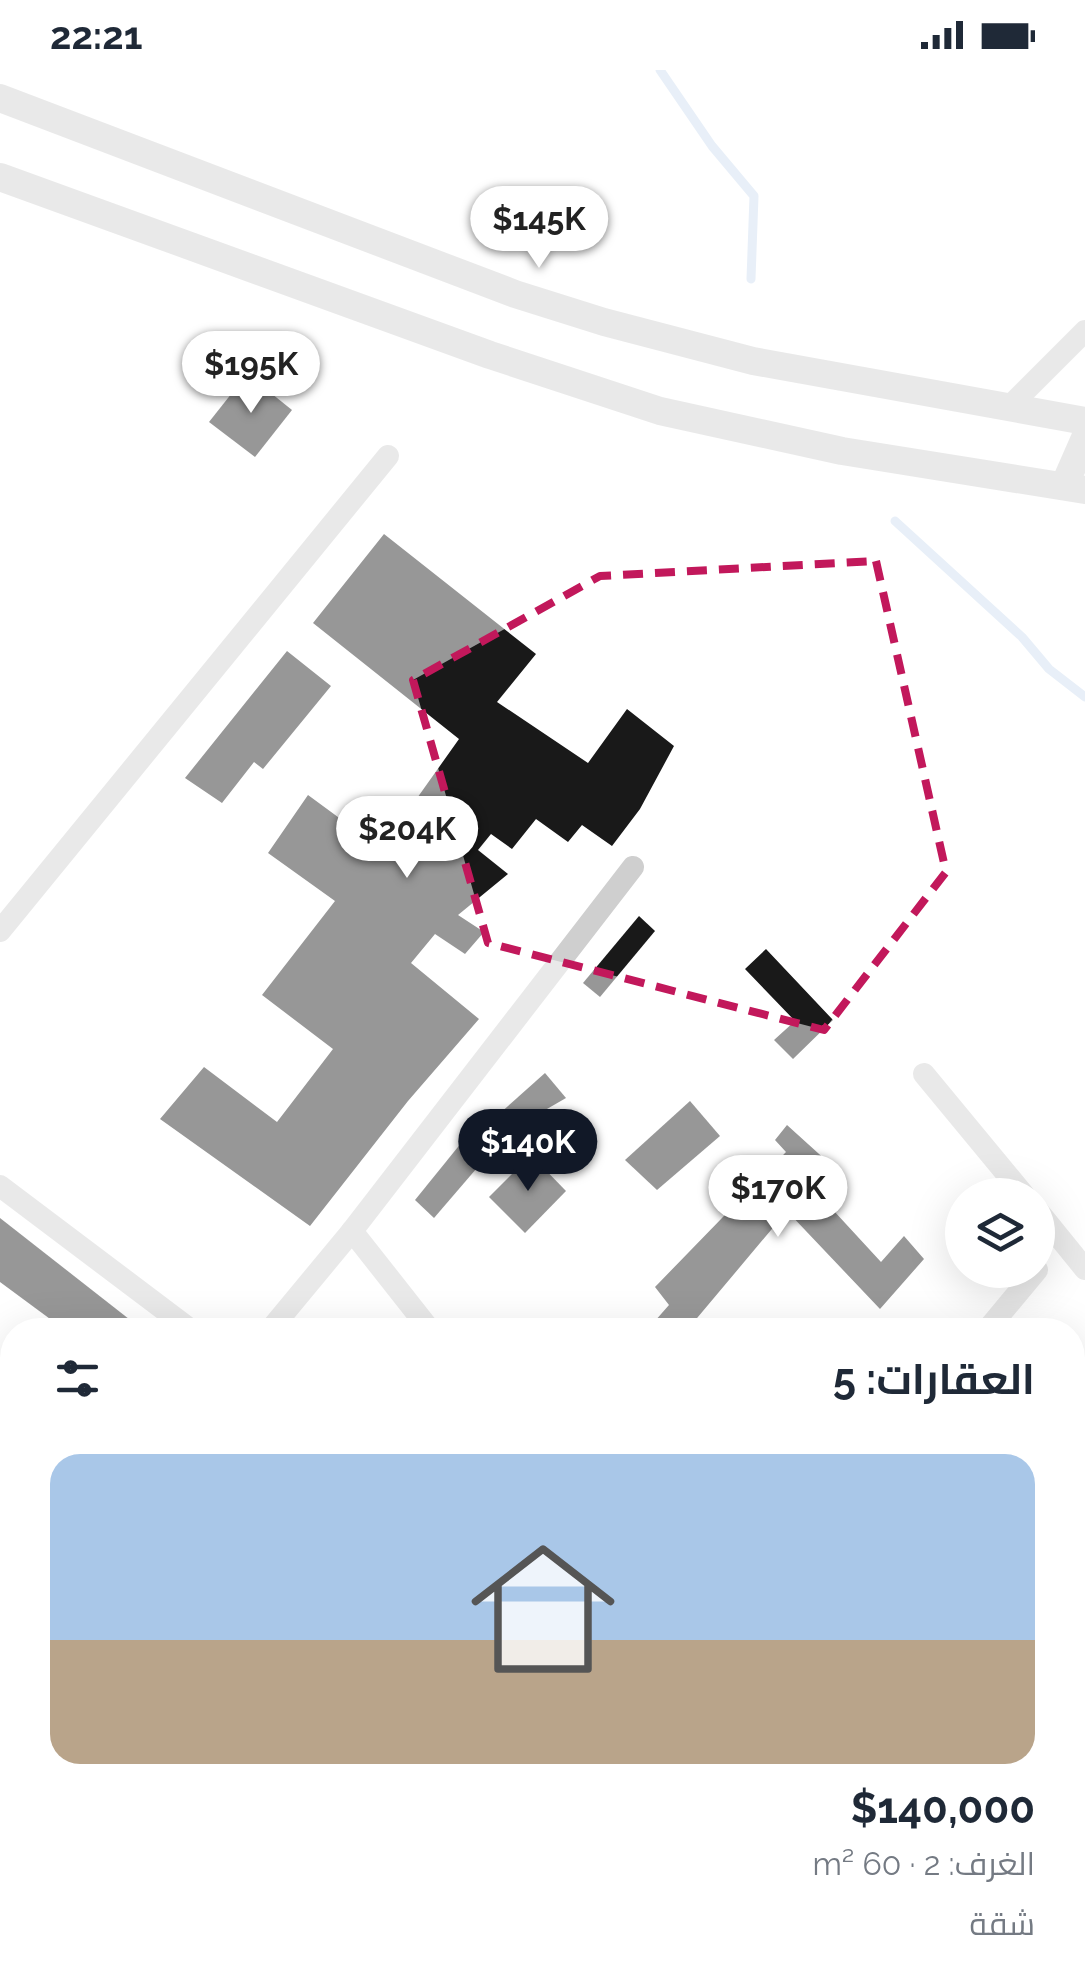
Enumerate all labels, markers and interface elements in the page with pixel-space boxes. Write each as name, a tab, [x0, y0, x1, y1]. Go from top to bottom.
text: 22:21	[50, 13, 142, 58]
pin: $145K	[469, 186, 609, 271]
text: $145K	[492, 200, 586, 237]
pin: $195K	[181, 331, 321, 416]
text: $195K	[204, 345, 298, 382]
pin: $204K	[337, 796, 477, 881]
text: $204K	[358, 810, 456, 847]
pin: $140K	[458, 1109, 598, 1194]
text: $140K	[480, 1123, 576, 1160]
pin: $170K	[708, 1155, 848, 1240]
text: $170K	[730, 1169, 826, 1206]
map controls	[945, 1178, 1055, 1288]
button: layers	[945, 1178, 1055, 1288]
icon: filters	[50, 1351, 105, 1406]
text: العقارات: 5	[833, 1355, 1035, 1404]
icon: home	[453, 1519, 633, 1699]
text: $140,000	[851, 1784, 1035, 1833]
text: الغرف: 2 · 60 m²	[812, 1845, 1035, 1882]
text: شقة	[970, 1905, 1035, 1942]

